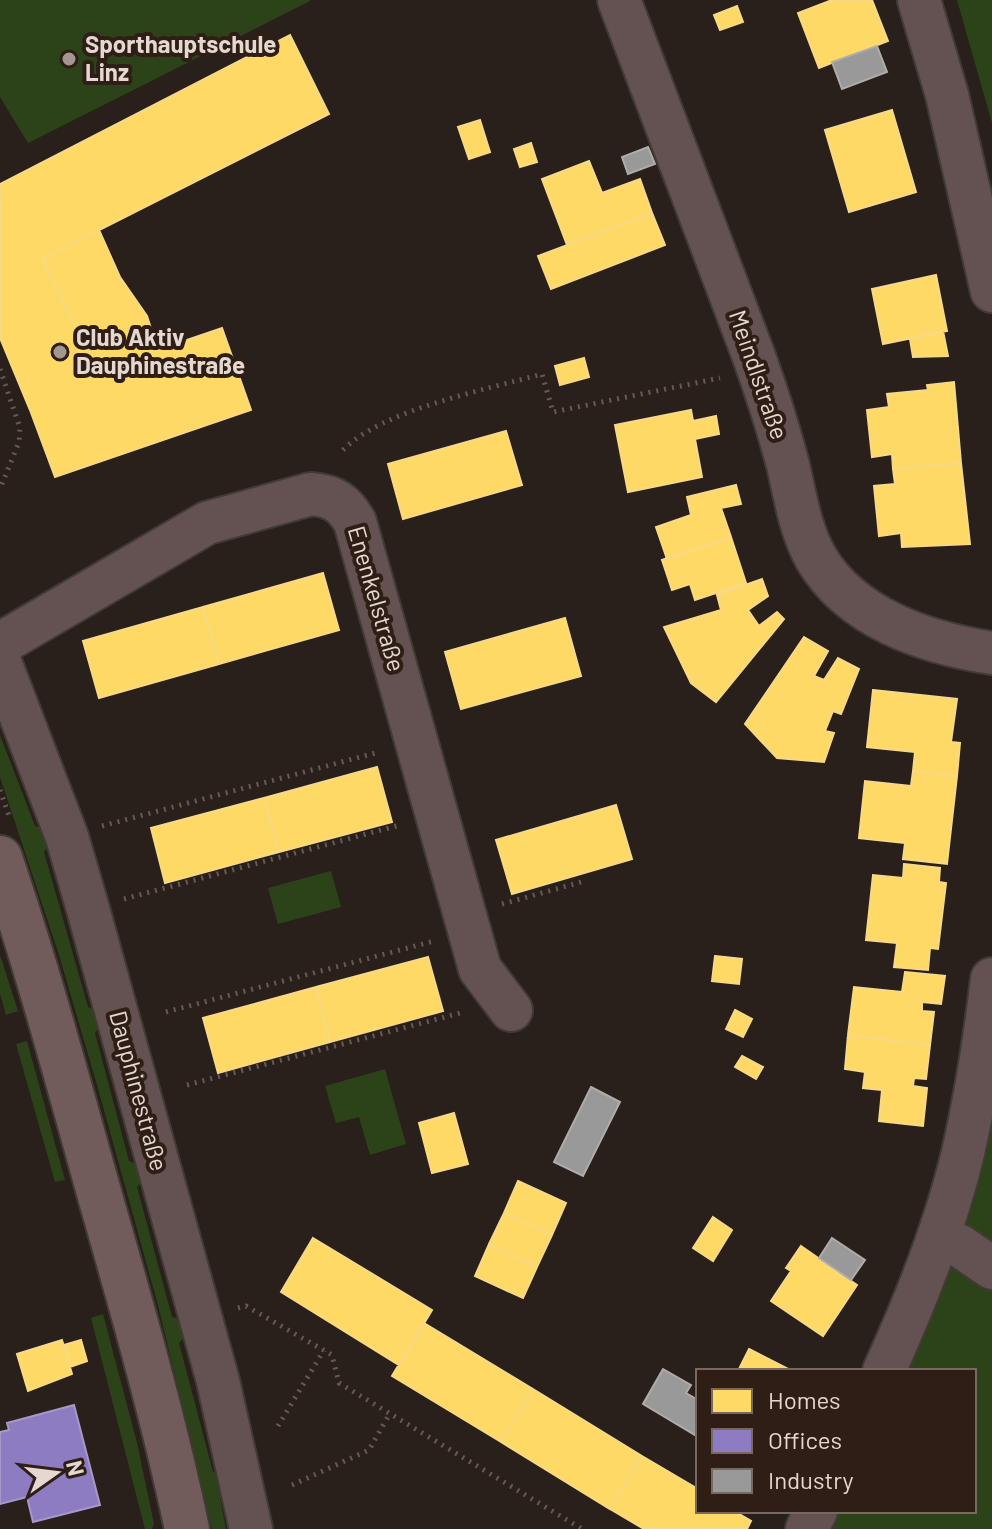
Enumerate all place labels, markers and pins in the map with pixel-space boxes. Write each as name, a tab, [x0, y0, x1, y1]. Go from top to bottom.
place label: Sporthauptschule Linz	[85, 29, 276, 86]
marker: Sporthauptschule Linz	[60, 50, 78, 68]
place label: Club Aktiv Dauphinestraße	[76, 322, 245, 379]
marker: Club Aktiv Dauphinestraße	[51, 343, 69, 361]

